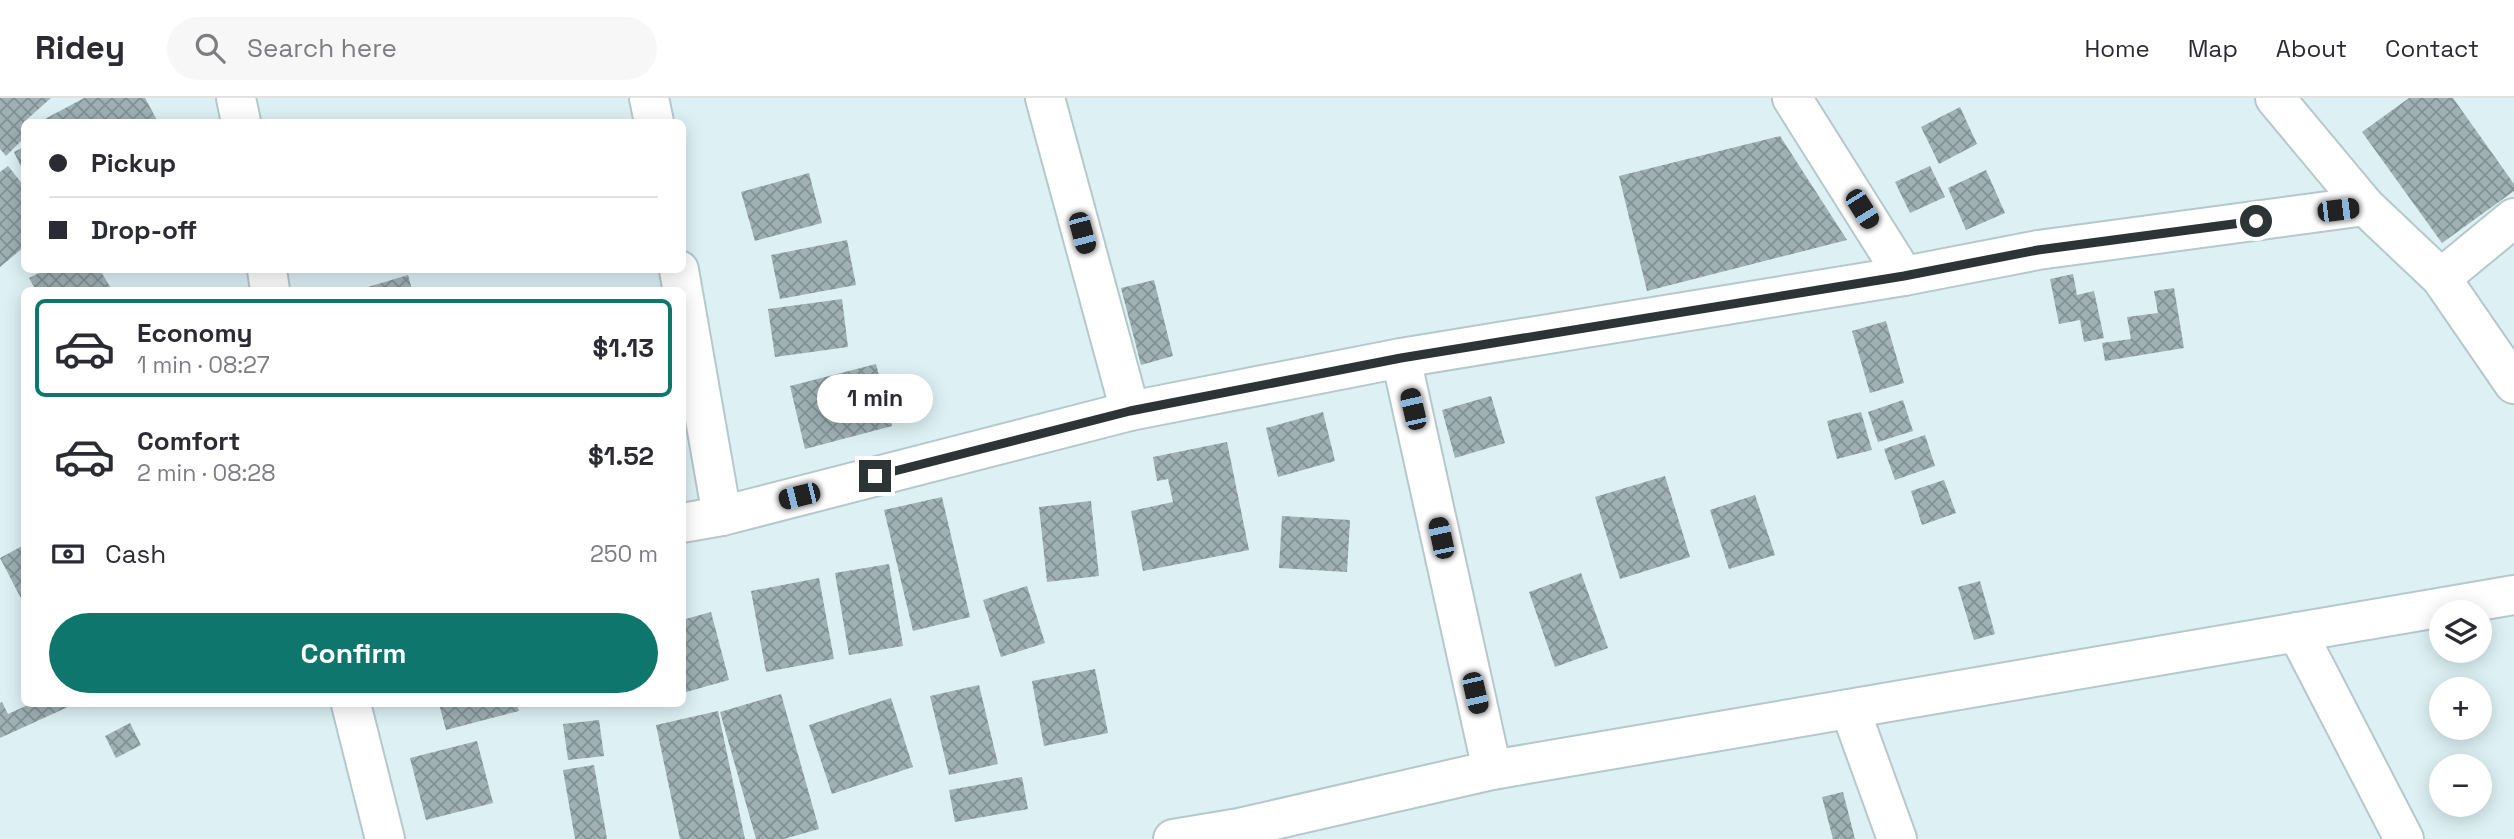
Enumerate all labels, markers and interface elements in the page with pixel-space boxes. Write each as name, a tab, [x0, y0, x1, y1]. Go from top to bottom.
search box	[167, 17, 657, 80]
text: Ridey	[35, 27, 125, 69]
icon: search	[191, 29, 229, 67]
text: Search here	[247, 31, 397, 65]
text: Home	[2084, 33, 2150, 64]
text: Map	[2188, 33, 2238, 64]
text: About	[2276, 33, 2347, 64]
text: Contact	[2385, 33, 2479, 64]
text: Pickup	[91, 146, 176, 180]
car	[1842, 186, 1883, 232]
car	[2316, 197, 2361, 223]
route start	[2240, 205, 2272, 237]
car	[1067, 210, 1098, 256]
text: Drop-off	[91, 213, 197, 247]
text: Economy	[137, 316, 253, 350]
icon: car	[53, 317, 116, 380]
text: $1.13	[593, 331, 654, 365]
text: 1 min · 08:27	[137, 350, 270, 380]
callout: 1 min	[817, 374, 933, 424]
text: 1 min	[847, 383, 903, 413]
car	[1399, 386, 1428, 432]
text: Comfort	[137, 424, 240, 458]
icon: car	[53, 425, 116, 488]
text: $1.52	[588, 439, 654, 473]
text: 2 min · 08:28	[137, 458, 276, 488]
route end	[859, 460, 891, 492]
car	[777, 481, 822, 511]
car	[1427, 515, 1456, 561]
icon: cash	[49, 535, 87, 573]
text: Cash	[105, 537, 166, 571]
text: 250 m	[590, 539, 658, 569]
map controls	[2429, 600, 2492, 817]
button: layers	[2429, 600, 2492, 663]
button: Confirm	[49, 613, 658, 693]
car	[1461, 670, 1490, 716]
button: +	[2429, 677, 2492, 740]
button: −	[2429, 754, 2492, 817]

